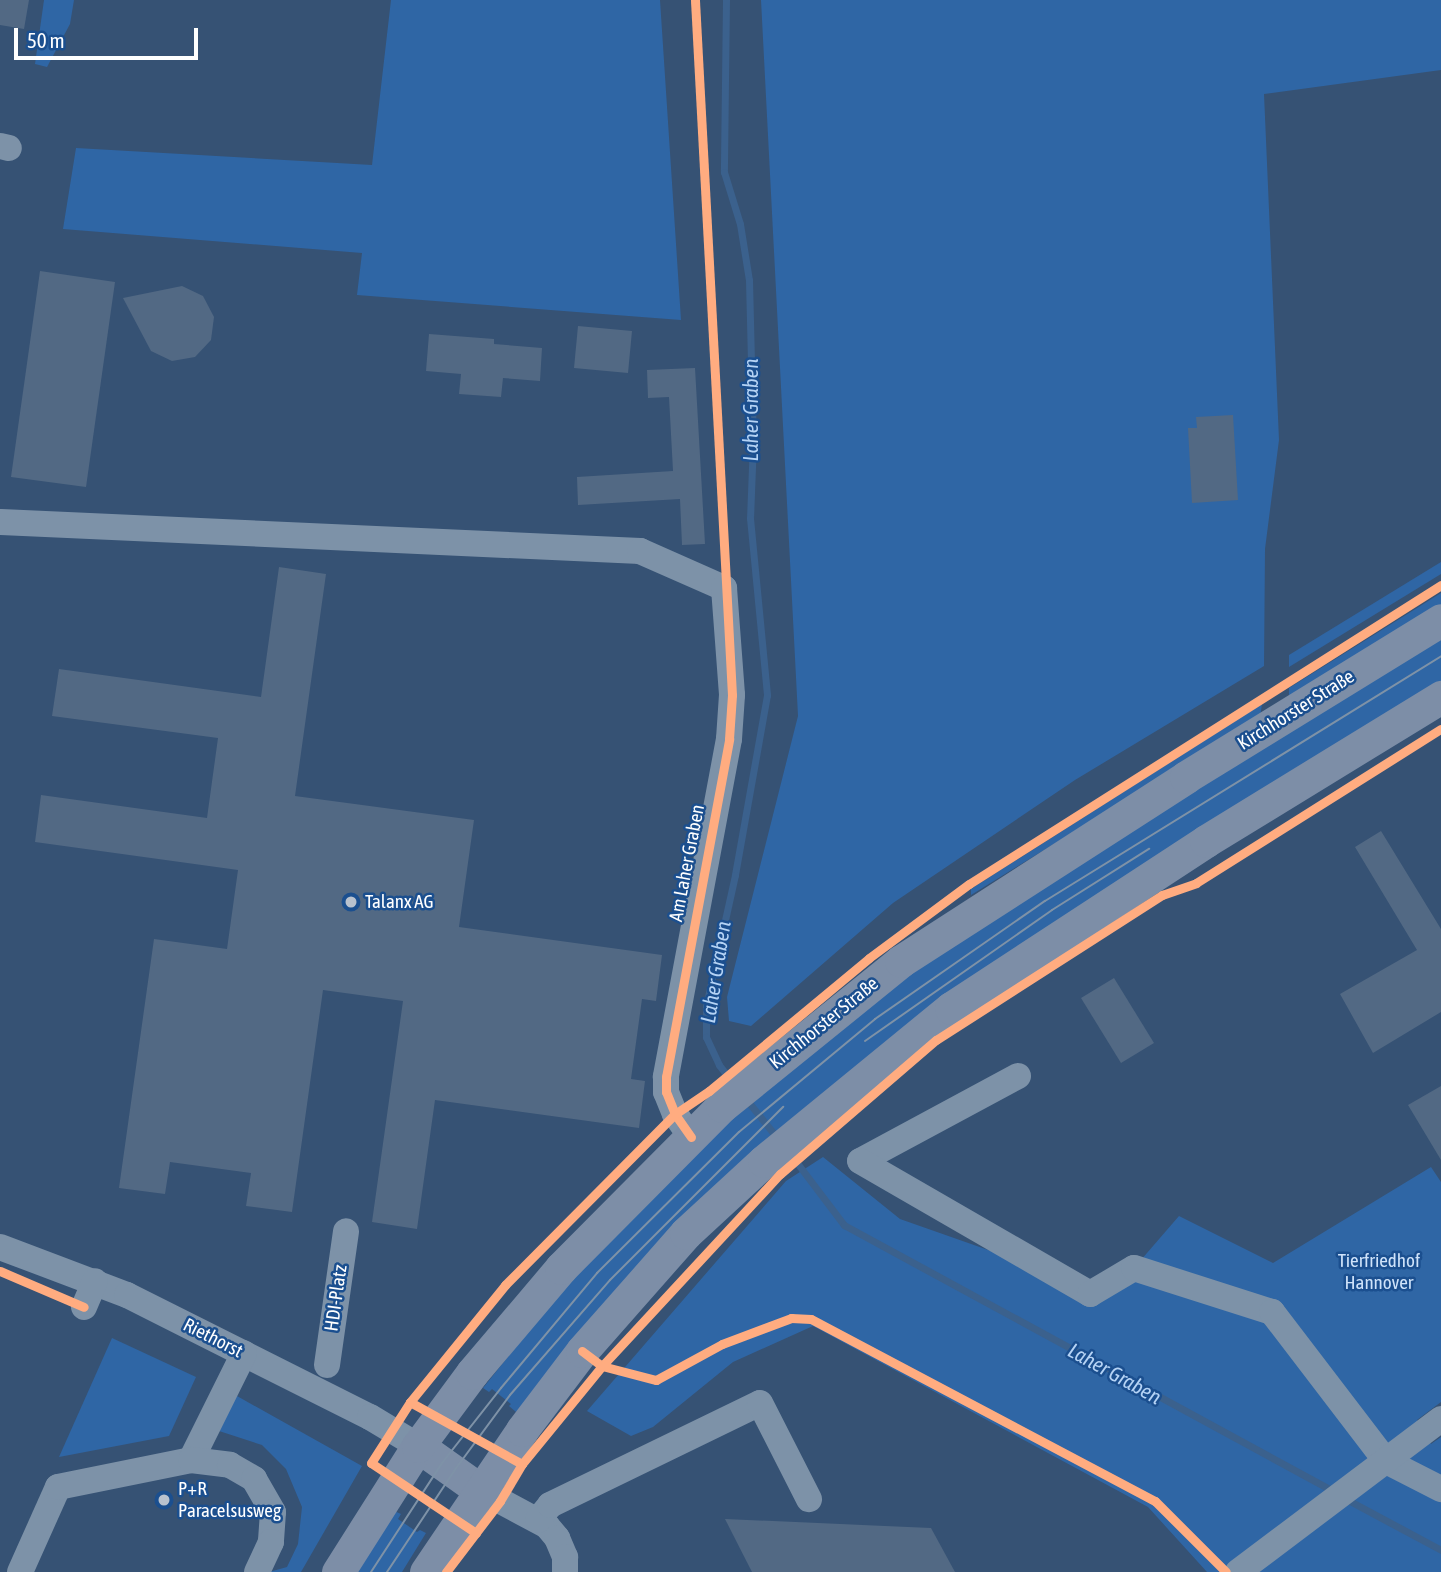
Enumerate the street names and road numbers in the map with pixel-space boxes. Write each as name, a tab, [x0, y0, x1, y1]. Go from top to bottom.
street label: Kirchhorster Straße	[1233, 665, 1359, 755]
street label: Am Laher Graben	[664, 803, 710, 923]
street label: Kirchhorster Straße	[765, 972, 883, 1074]
street label: HDI-Platz	[320, 1263, 352, 1333]
street label: Riethorst	[179, 1313, 247, 1363]

